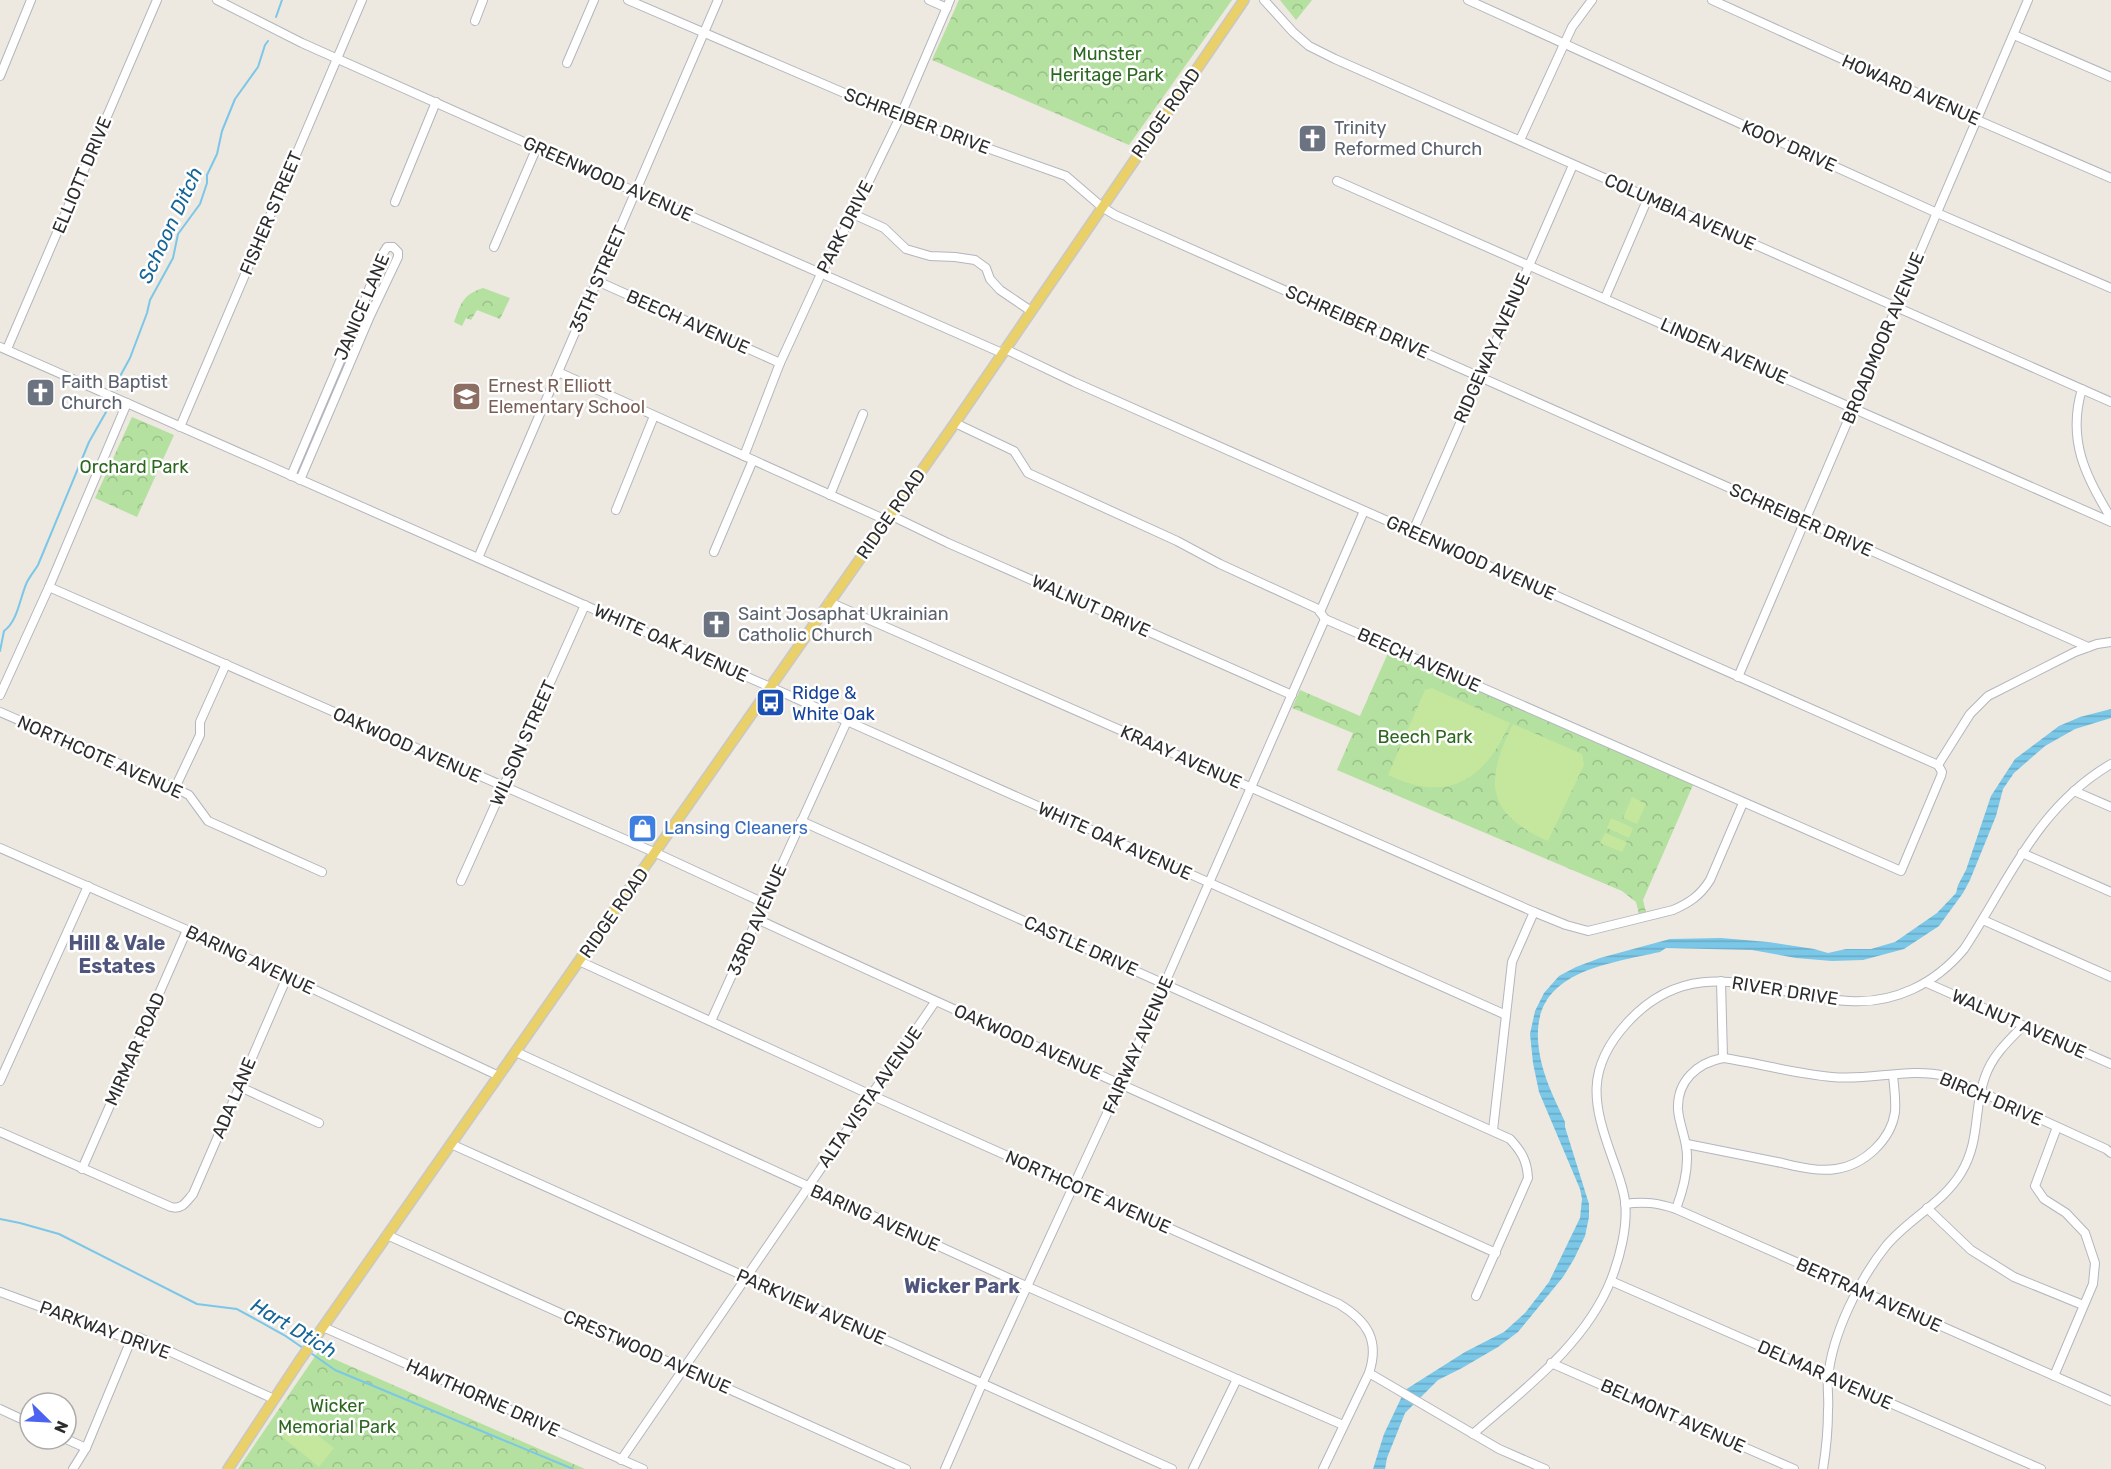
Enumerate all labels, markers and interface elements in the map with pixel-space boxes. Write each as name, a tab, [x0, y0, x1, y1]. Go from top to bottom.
park label: Munster Heritage Park	[1050, 43, 1165, 86]
street label: HOWARD AVENUE	[1839, 50, 1983, 130]
street label: RIDGE ROAD	[1127, 64, 1205, 162]
street label: SCHREIBER DRIVE	[841, 83, 993, 159]
street label: ELLIOTT DRIVE	[48, 113, 116, 237]
street label: KOOY DRIVE	[1738, 115, 1840, 177]
place label: Trinity Reformed Church	[1334, 117, 1482, 160]
church icon: Trinity Reformed Church	[1297, 122, 1329, 154]
street label: GREENWOOD AVENUE	[520, 132, 696, 226]
street label: FISHER STREET	[235, 148, 307, 278]
water label: Schoon Ditch	[133, 163, 207, 287]
street label: COLUMBIA AVENUE	[1601, 169, 1759, 255]
street label: PARK DRIVE	[812, 177, 878, 277]
street label: 35TH STREET	[565, 222, 631, 336]
street label: BROADMOOR AVENUE	[1837, 249, 1929, 427]
street label: JANICE LANE	[330, 250, 394, 364]
street label: RIDGEWAY AVENUE	[1449, 270, 1535, 426]
street label: SCHREIBER DRIVE	[1282, 281, 1432, 363]
street label: BEECH AVENUE	[623, 285, 753, 359]
street label: LINDEN AVENUE	[1657, 313, 1791, 389]
place label: Faith Baptist Church	[61, 371, 168, 414]
place label: Ernest R Elliott Elementary School	[488, 375, 645, 418]
church icon: Faith Baptist Church	[24, 376, 56, 408]
school or university icon: Ernest R Elliott Elementary School	[451, 380, 483, 412]
park label: Orchard Park	[80, 456, 189, 478]
street label: RIDGE ROAD	[852, 465, 930, 563]
street label: SCHREIBER DRIVE	[1726, 479, 1876, 561]
street label: GREENWOOD AVENUE	[1383, 511, 1559, 605]
street label: WALNUT DRIVE	[1028, 570, 1154, 642]
street label: WHITE OAK AVENUE	[591, 599, 751, 687]
place label: Saint Josaphat Ukrainian Catholic Church	[738, 603, 949, 646]
church icon: Saint Josaphat Ukrainian Catholic Church	[701, 608, 733, 640]
street label: BEECH AVENUE	[1354, 623, 1484, 697]
street label: WILSON STREET	[485, 677, 561, 809]
place label: Ridge & White Oak	[792, 682, 875, 725]
bus stop icon: Ridge & White Oak	[755, 687, 787, 719]
street label: OAKWOOD AVENUE	[330, 702, 484, 788]
street label: NORTHCOTE AVENUE	[14, 711, 186, 803]
street label: KRAAY AVENUE	[1117, 720, 1245, 794]
park label: Beech Park	[1378, 726, 1473, 748]
street label: WHITE OAK AVENUE	[1035, 797, 1195, 885]
shop icon: Lansing Cleaners	[627, 812, 659, 844]
place label: Lansing Cleaners	[664, 817, 808, 839]
street label: 33RD AVENUE	[723, 861, 791, 979]
street label: RIDGE ROAD	[575, 864, 653, 962]
street label: CASTLE DRIVE	[1021, 911, 1141, 981]
street label: BARING AVENUE	[182, 921, 318, 999]
district label: Hill & Vale Estates	[69, 931, 166, 978]
street label: RIVER DRIVE	[1730, 972, 1840, 1010]
street label: FAIRWAY AVENUE	[1098, 973, 1178, 1117]
street label: WALNUT AVENUE	[1948, 984, 2090, 1064]
street label: MIRMAR ROAD	[100, 989, 170, 1109]
street label: OAKWOOD AVENUE	[951, 999, 1105, 1085]
street label: ALTA VISTA AVENUE	[813, 1022, 927, 1172]
street label: ADA LANE	[207, 1054, 261, 1142]
street label: BIRCH DRIVE	[1936, 1067, 2046, 1131]
street label: NORTHCOTE AVENUE	[1002, 1146, 1174, 1238]
street label: BARING AVENUE	[807, 1180, 943, 1256]
street label: BERTRAM AVENUE	[1793, 1253, 1945, 1337]
street label: PARKVIEW AVENUE	[733, 1264, 889, 1350]
district label: Wicker Park	[904, 1274, 1020, 1298]
water label: Hart Dtich	[247, 1293, 341, 1363]
street label: PARKWAY DRIVE	[37, 1296, 173, 1364]
street label: CRESTWOOD AVENUE	[560, 1305, 734, 1399]
street label: DELMAR AVENUE	[1754, 1335, 1896, 1415]
street label: HAWTHORNE DRIVE	[403, 1354, 563, 1442]
street label: BELMONT AVENUE	[1597, 1374, 1749, 1458]
north arrow	[18, 1391, 78, 1451]
park label: Wicker Memorial Park	[278, 1395, 397, 1438]
text: N	[50, 1418, 72, 1436]

